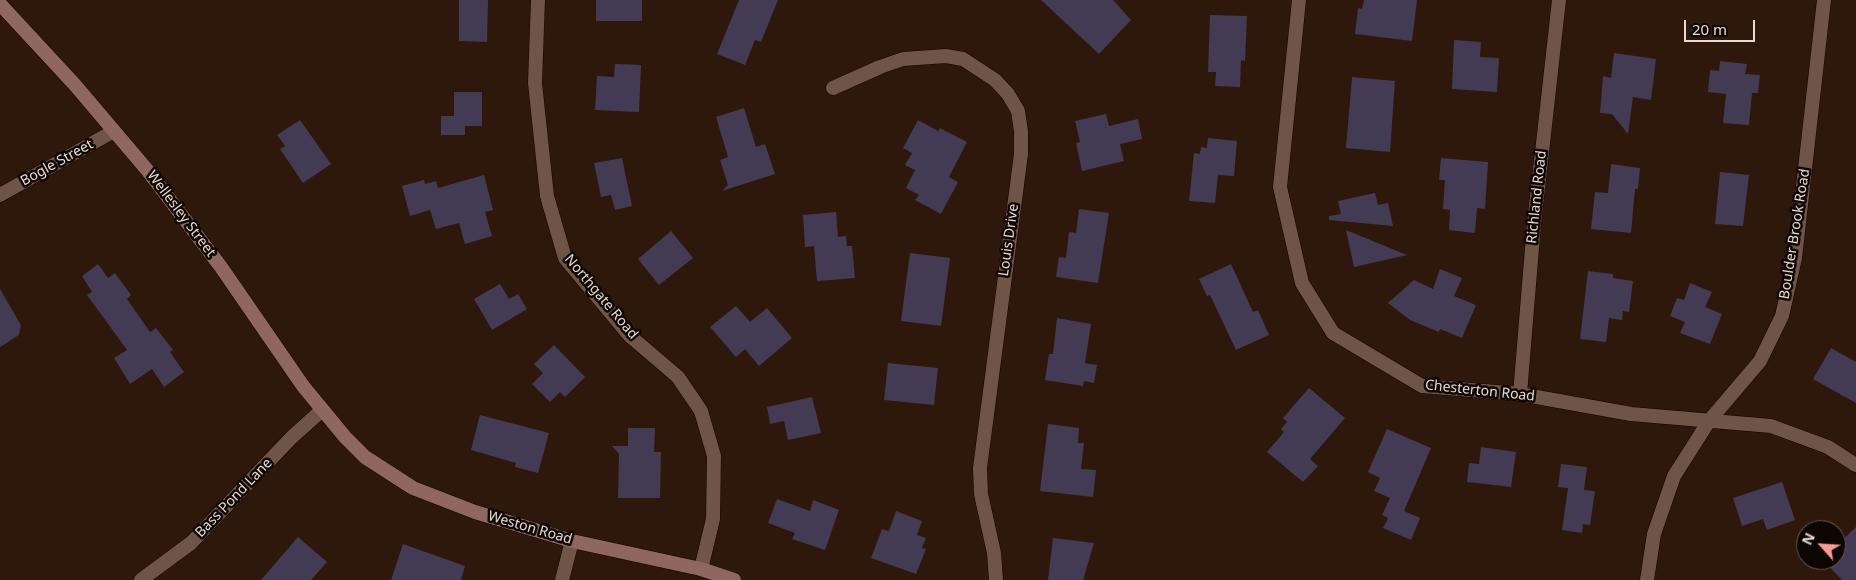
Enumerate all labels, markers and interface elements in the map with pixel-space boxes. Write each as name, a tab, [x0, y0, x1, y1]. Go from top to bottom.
scale bar	[1686, 10, 1757, 42]
text: 20 m	[1692, 19, 1727, 39]
street label: Bogle Street	[18, 136, 96, 190]
street label: Richland Road	[1524, 150, 1550, 244]
street label: Boulder Brook Road	[1776, 167, 1814, 301]
street label: Wellesley Street	[143, 168, 219, 260]
street label: Louis Drive	[996, 203, 1022, 277]
street label: Northgate Road	[561, 251, 641, 343]
street label: Chesterton Road	[1424, 377, 1536, 405]
street label: Bass Pond Lane	[192, 455, 276, 541]
street label: Weston Road	[486, 508, 574, 548]
north arrow	[1796, 520, 1846, 570]
text: N	[1797, 529, 1819, 548]

